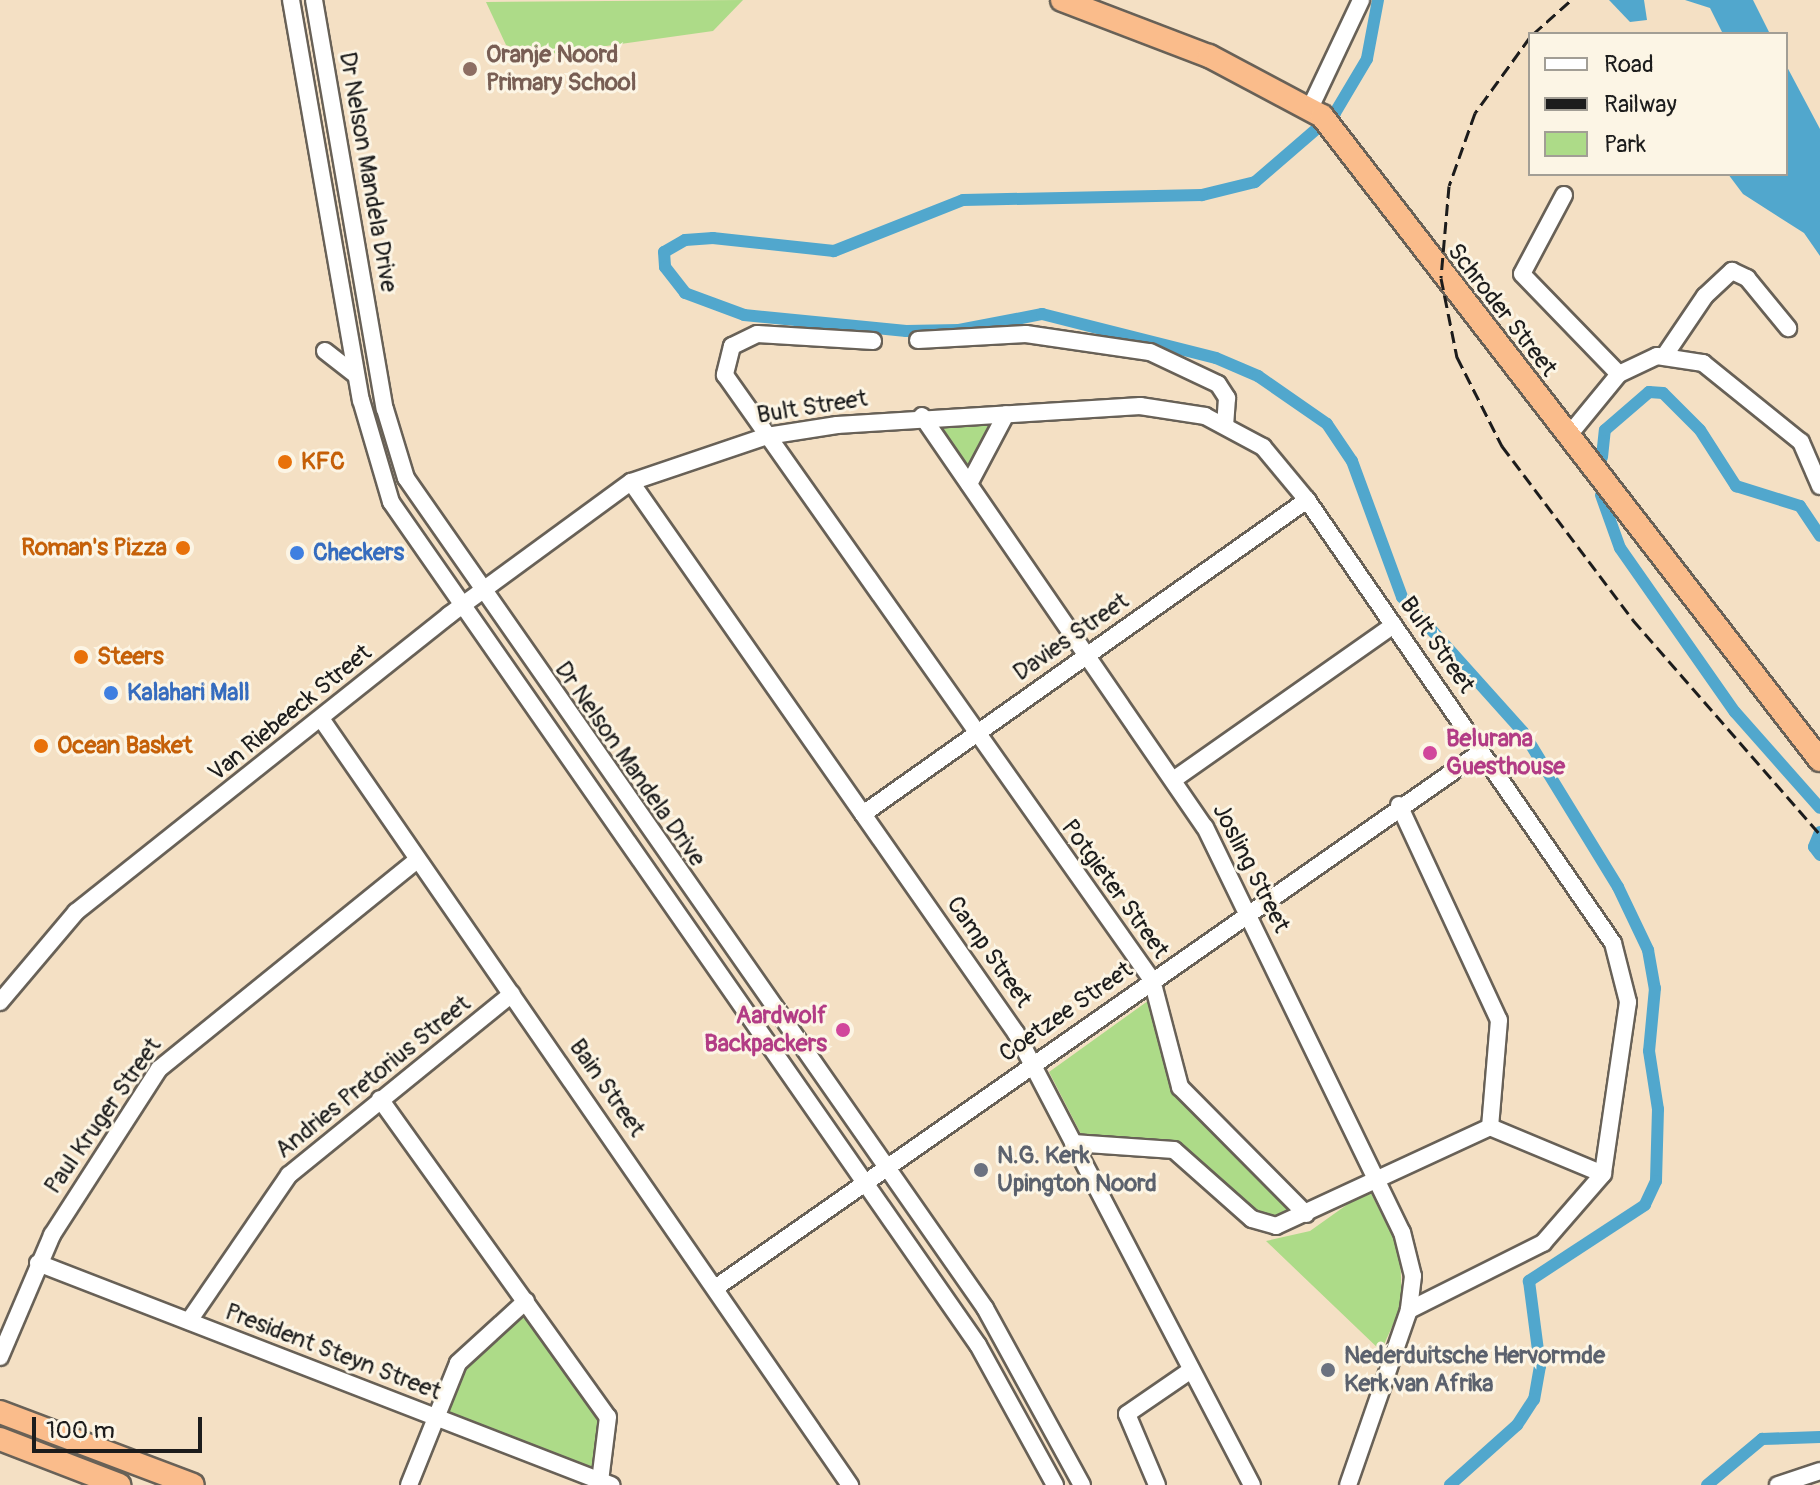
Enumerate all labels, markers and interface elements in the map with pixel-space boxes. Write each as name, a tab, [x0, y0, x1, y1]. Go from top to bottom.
legend	[1528, 32, 1788, 176]
place label: Oranje Noord Primary School	[486, 41, 636, 97]
street label: Dr Nelson Mandela Drive	[333, 50, 403, 294]
text: Road	[1604, 50, 1654, 79]
marker: Oranje Noord Primary School	[461, 60, 479, 78]
text: Railway	[1604, 90, 1677, 119]
text: Park	[1604, 130, 1646, 159]
street label: Schroder Street	[1441, 238, 1563, 382]
street label: Bult Street	[755, 384, 869, 430]
place label: KFC	[301, 448, 345, 476]
marker: KFC	[276, 453, 294, 471]
place label: Roman's Pizza	[21, 534, 167, 562]
marker: Roman's Pizza	[174, 539, 192, 557]
place label: Checkers	[313, 539, 404, 567]
marker: Checkers	[288, 544, 306, 562]
street label: Davies Street	[1008, 587, 1134, 687]
street label: Bult Street	[1393, 591, 1481, 699]
street label: Van Riebeeck Street	[203, 638, 377, 788]
place label: Steers	[97, 643, 164, 671]
marker: Steers	[72, 648, 90, 666]
street label: Dr Nelson Mandela Drive	[548, 656, 712, 872]
place label: Kalahari Mall	[127, 679, 250, 707]
marker: Kalahari Mall	[102, 684, 120, 702]
place label: Belurana Guesthouse	[1446, 725, 1565, 781]
place label: Ocean Basket	[57, 732, 192, 760]
marker: Ocean Basket	[32, 737, 50, 755]
marker: Belurana Guesthouse	[1421, 744, 1439, 762]
street label: Josling Street	[1206, 799, 1296, 937]
street label: Potgieter Street	[1055, 814, 1175, 964]
street label: Camp Street	[940, 891, 1038, 1013]
street label: Coetzee Street	[994, 956, 1138, 1068]
street label: Andries Pretorius Street	[270, 989, 476, 1165]
place label: Aardwolf Backpackers	[704, 1002, 827, 1058]
marker: Aardwolf Backpackers	[834, 1021, 852, 1039]
street label: Paul Kruger Street	[38, 1032, 168, 1200]
street label: Bain Street	[563, 1034, 651, 1142]
place label: N.G. Kerk Upington Noord	[997, 1142, 1157, 1198]
marker: N.G. Kerk Upington Noord	[972, 1161, 990, 1179]
street label: President Steyn Street	[221, 1298, 445, 1406]
place label: Nederduitsche Hervormde Kerk van Afrika	[1344, 1342, 1605, 1398]
marker: Nederduitsche Hervormde Kerk van Afrika	[1319, 1361, 1337, 1379]
scale bar	[36, 1401, 206, 1451]
text: 100 m	[46, 1416, 115, 1445]

